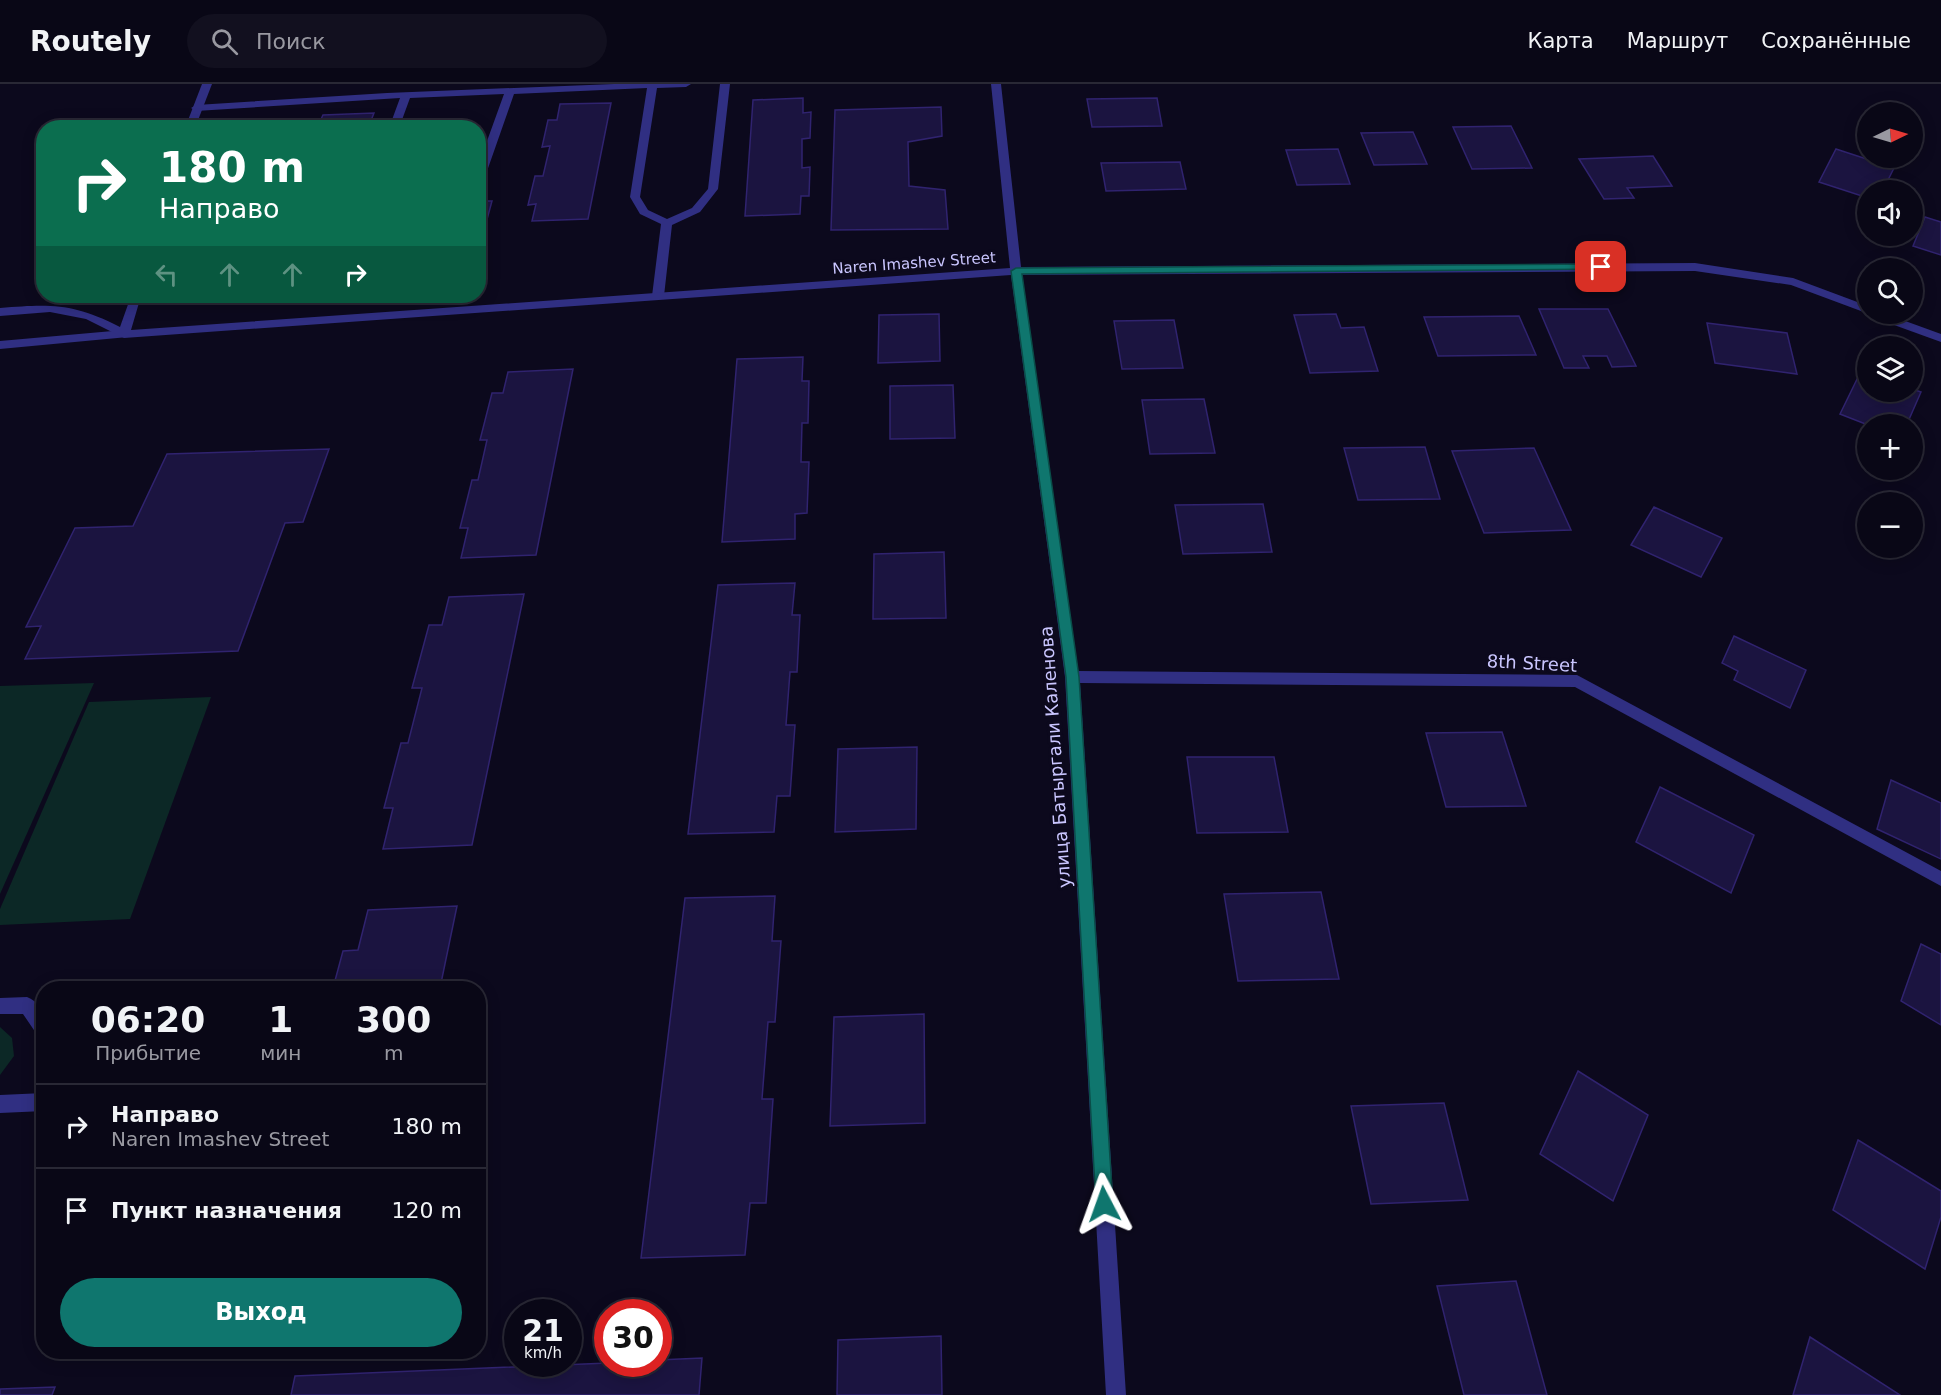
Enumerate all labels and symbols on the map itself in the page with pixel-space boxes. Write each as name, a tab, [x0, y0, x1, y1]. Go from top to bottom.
north arrow	[1857, 102, 1923, 168]
pin	[1575, 241, 1626, 292]
street label: Naren Imashev Street	[832, 248, 996, 278]
street label: улица Батыргали Каленова	[1035, 625, 1075, 889]
street label: 8th Street	[1486, 650, 1578, 676]
position arrow	[1072, 1172, 1136, 1236]
speed limit sign: 30	[594, 1299, 672, 1377]

